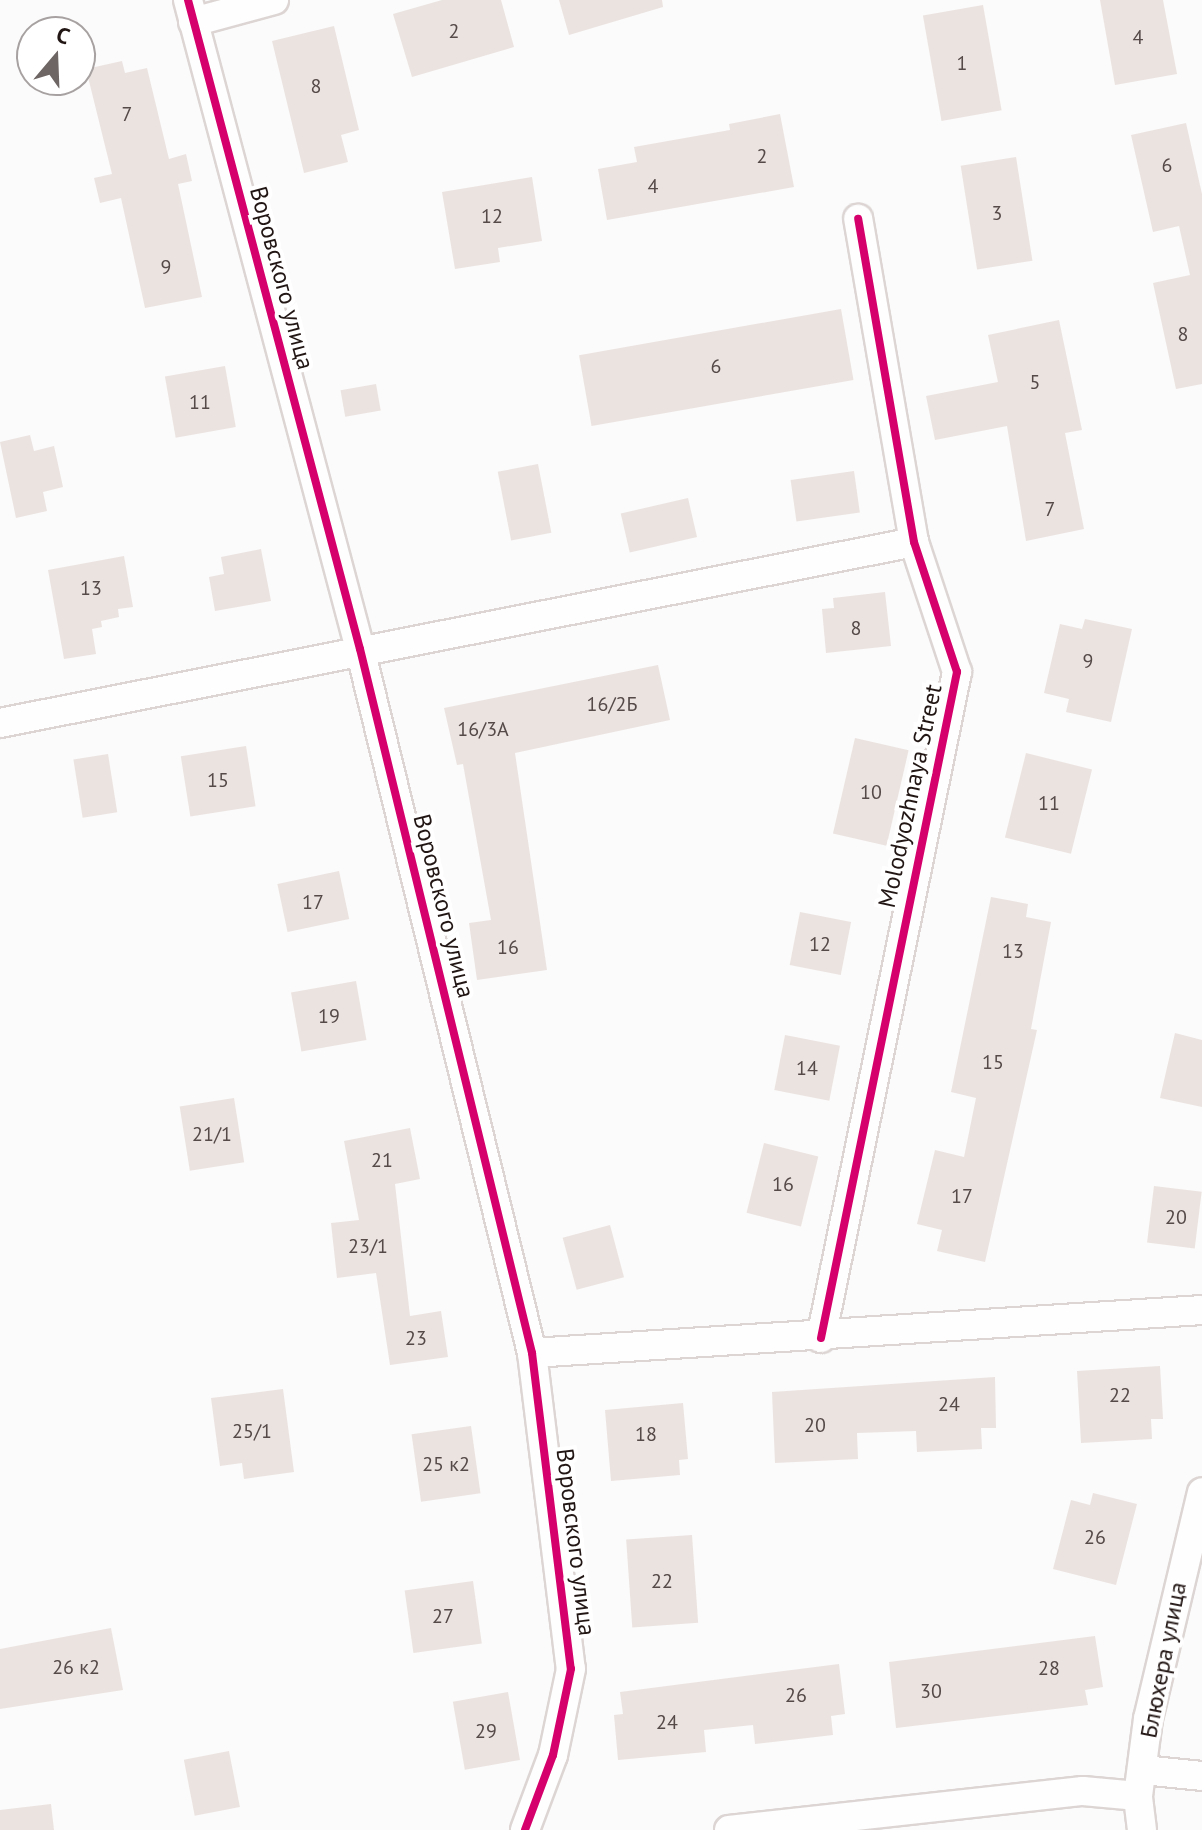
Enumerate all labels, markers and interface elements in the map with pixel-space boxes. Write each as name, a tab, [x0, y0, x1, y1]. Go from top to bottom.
north arrow	[16, 16, 96, 96]
house number: 2	[449, 19, 459, 43]
text: С	[53, 20, 74, 50]
house number: 4	[1133, 25, 1143, 49]
house number: 1	[957, 51, 967, 75]
house number: 8	[311, 74, 321, 98]
house number: 7	[122, 102, 132, 126]
house number: 2	[757, 144, 767, 168]
house number: 6	[1162, 153, 1172, 177]
house number: 4	[648, 174, 658, 198]
street label: Воровского улица	[244, 183, 320, 373]
house number: 3	[992, 201, 1002, 225]
house number: 12	[481, 204, 503, 228]
house number: 9	[161, 255, 171, 279]
house number: 8	[1178, 322, 1188, 346]
house number: 6	[711, 354, 721, 378]
house number: 5	[1030, 370, 1040, 394]
house number: 11	[189, 390, 211, 414]
house number: 7	[1045, 497, 1055, 521]
house number: 13	[80, 576, 102, 600]
house number: 8	[851, 616, 861, 640]
house number: 9	[1083, 649, 1093, 673]
street label: Molodyozhnaya Street	[872, 682, 948, 910]
house number: 16/2Б	[587, 692, 637, 716]
house number: 16/3А	[457, 717, 509, 741]
house number: 15	[207, 768, 229, 792]
house number: 10	[860, 780, 882, 804]
house number: 11	[1038, 791, 1060, 815]
street label: Воровского улица	[407, 811, 481, 1001]
house number: 17	[302, 890, 324, 914]
house number: 12	[809, 932, 831, 956]
house number: 16	[497, 935, 519, 959]
house number: 13	[1002, 939, 1024, 963]
house number: 19	[318, 1004, 340, 1028]
house number: 15	[982, 1050, 1004, 1074]
house number: 14	[796, 1056, 818, 1080]
house number: 21/1	[192, 1122, 232, 1146]
house number: 21	[371, 1148, 393, 1172]
house number: 16	[772, 1172, 794, 1196]
house number: 17	[951, 1184, 973, 1208]
house number: 20	[1165, 1205, 1187, 1229]
house number: 23/1	[348, 1234, 388, 1258]
house number: 23	[405, 1326, 427, 1350]
house number: 22	[1109, 1383, 1131, 1407]
house number: 24	[938, 1392, 960, 1416]
house number: 20	[804, 1413, 826, 1437]
house number: 25/1	[232, 1419, 272, 1443]
house number: 18	[635, 1422, 657, 1446]
street label: Воровского улица	[550, 1447, 602, 1637]
house number: 25 к2	[422, 1452, 470, 1476]
house number: 26	[1084, 1525, 1106, 1549]
house number: 22	[651, 1569, 673, 1593]
street label: Блюхера улица	[1134, 1580, 1192, 1740]
house number: 27	[432, 1604, 454, 1628]
house number: 26 к2	[52, 1655, 100, 1679]
house number: 28	[1038, 1656, 1060, 1680]
house number: 30	[920, 1679, 942, 1703]
house number: 26	[785, 1683, 807, 1707]
house number: 24	[656, 1710, 678, 1734]
house number: 29	[475, 1719, 497, 1743]

